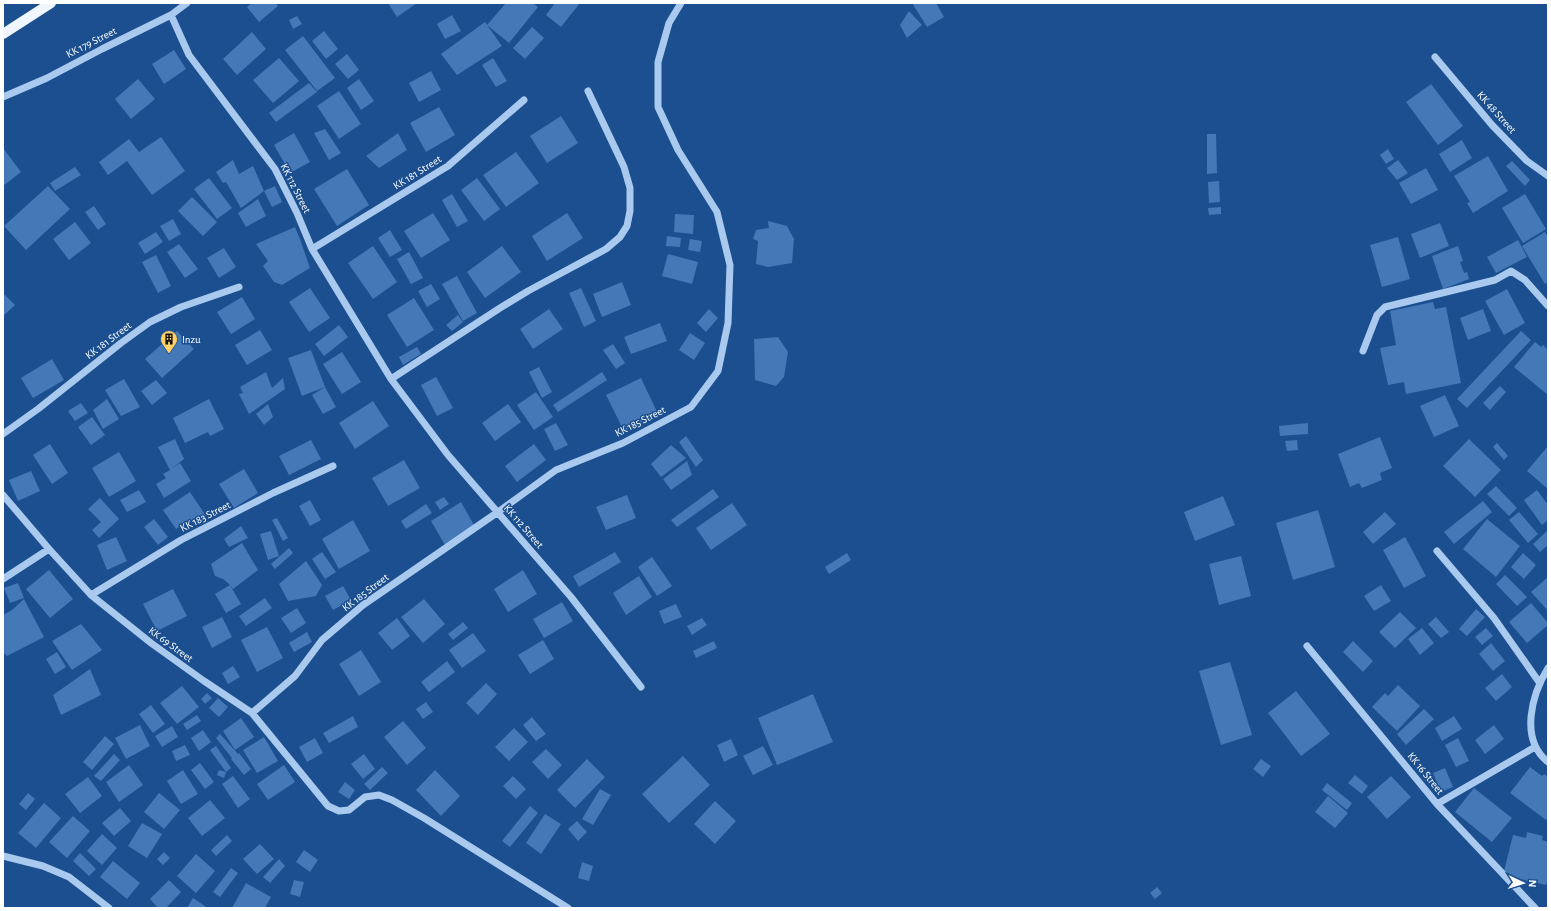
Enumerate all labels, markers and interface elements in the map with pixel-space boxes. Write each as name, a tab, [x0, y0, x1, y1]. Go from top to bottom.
street label: KK 179 Street	[64, 25, 119, 60]
street label: KK 48 Street	[1475, 89, 1518, 136]
street label: KK 181 Street	[391, 153, 444, 191]
street label: KK 112 Street	[278, 162, 313, 215]
street label: KK 181 Street	[83, 319, 134, 361]
building icon: Inzu	[159, 329, 179, 354]
place label: Inzu	[182, 334, 201, 345]
street label: KK 185 Street	[613, 404, 668, 439]
street label: KK 183 Street	[178, 499, 233, 534]
street label: KK 112 Street	[502, 502, 546, 551]
street label: KK 185 Street	[340, 571, 391, 613]
street label: KK 69 Street	[146, 625, 195, 664]
street label: KK 16 Street	[1405, 750, 1446, 797]
north arrow	[1503, 863, 1543, 903]
text: N	[1527, 879, 1538, 888]

